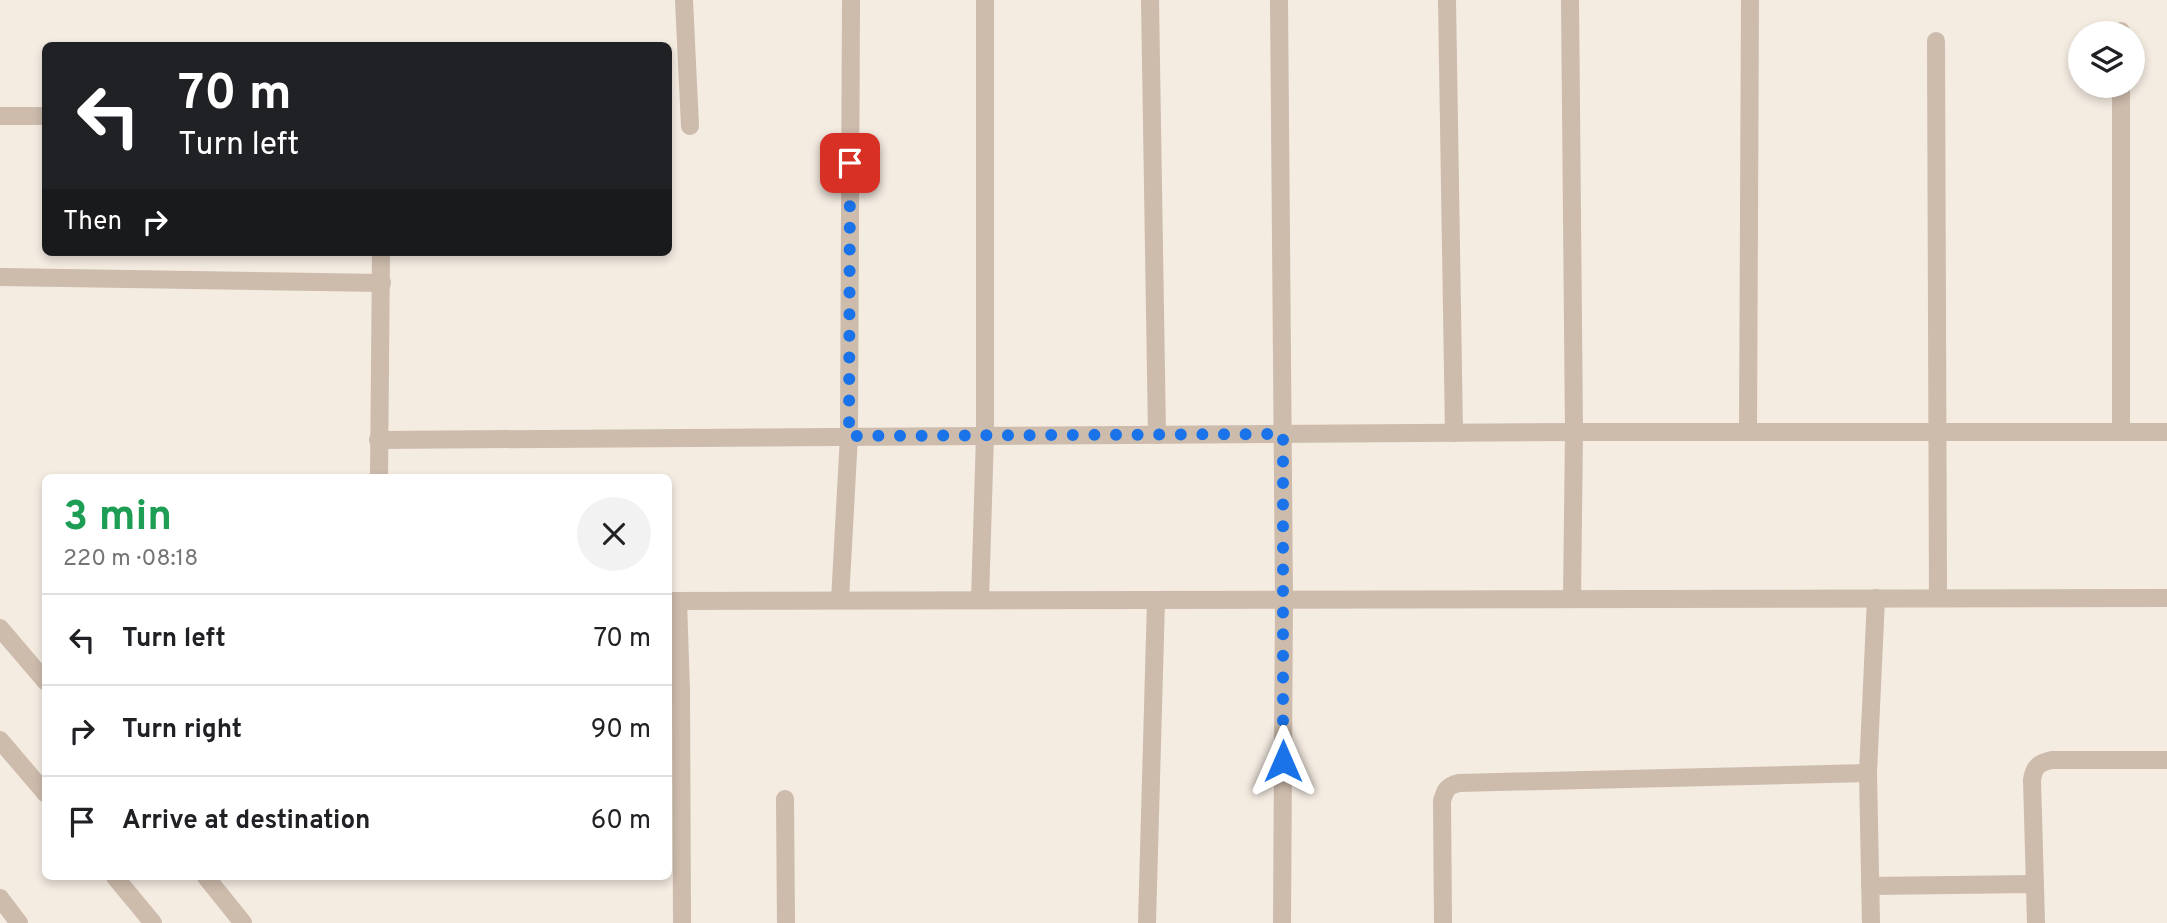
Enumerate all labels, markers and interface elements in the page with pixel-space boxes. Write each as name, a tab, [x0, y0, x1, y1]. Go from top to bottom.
map controls	[2068, 21, 2145, 98]
button: layers	[2068, 21, 2145, 98]
text: 70 m	[178, 65, 292, 127]
icon: left	[63, 70, 154, 161]
text: Turn left	[178, 126, 299, 166]
pin	[820, 133, 880, 193]
icon: arrive	[831, 144, 869, 182]
icon: right	[136, 203, 174, 241]
text: Then	[63, 206, 122, 239]
text: 3 min	[63, 492, 172, 545]
button: close	[577, 497, 651, 571]
text: 220 m · 08:18	[63, 545, 198, 574]
icon: left	[63, 621, 101, 659]
text: Turn left	[122, 623, 226, 656]
text: 70 m	[593, 623, 651, 656]
icon: right	[63, 712, 101, 750]
text: Turn right	[122, 714, 242, 747]
text: 90 m	[591, 714, 651, 747]
position arrow	[1246, 724, 1320, 798]
icon: arrive	[63, 803, 101, 841]
text: Arrive at destination	[122, 805, 370, 838]
text: 60 m	[591, 805, 651, 838]

